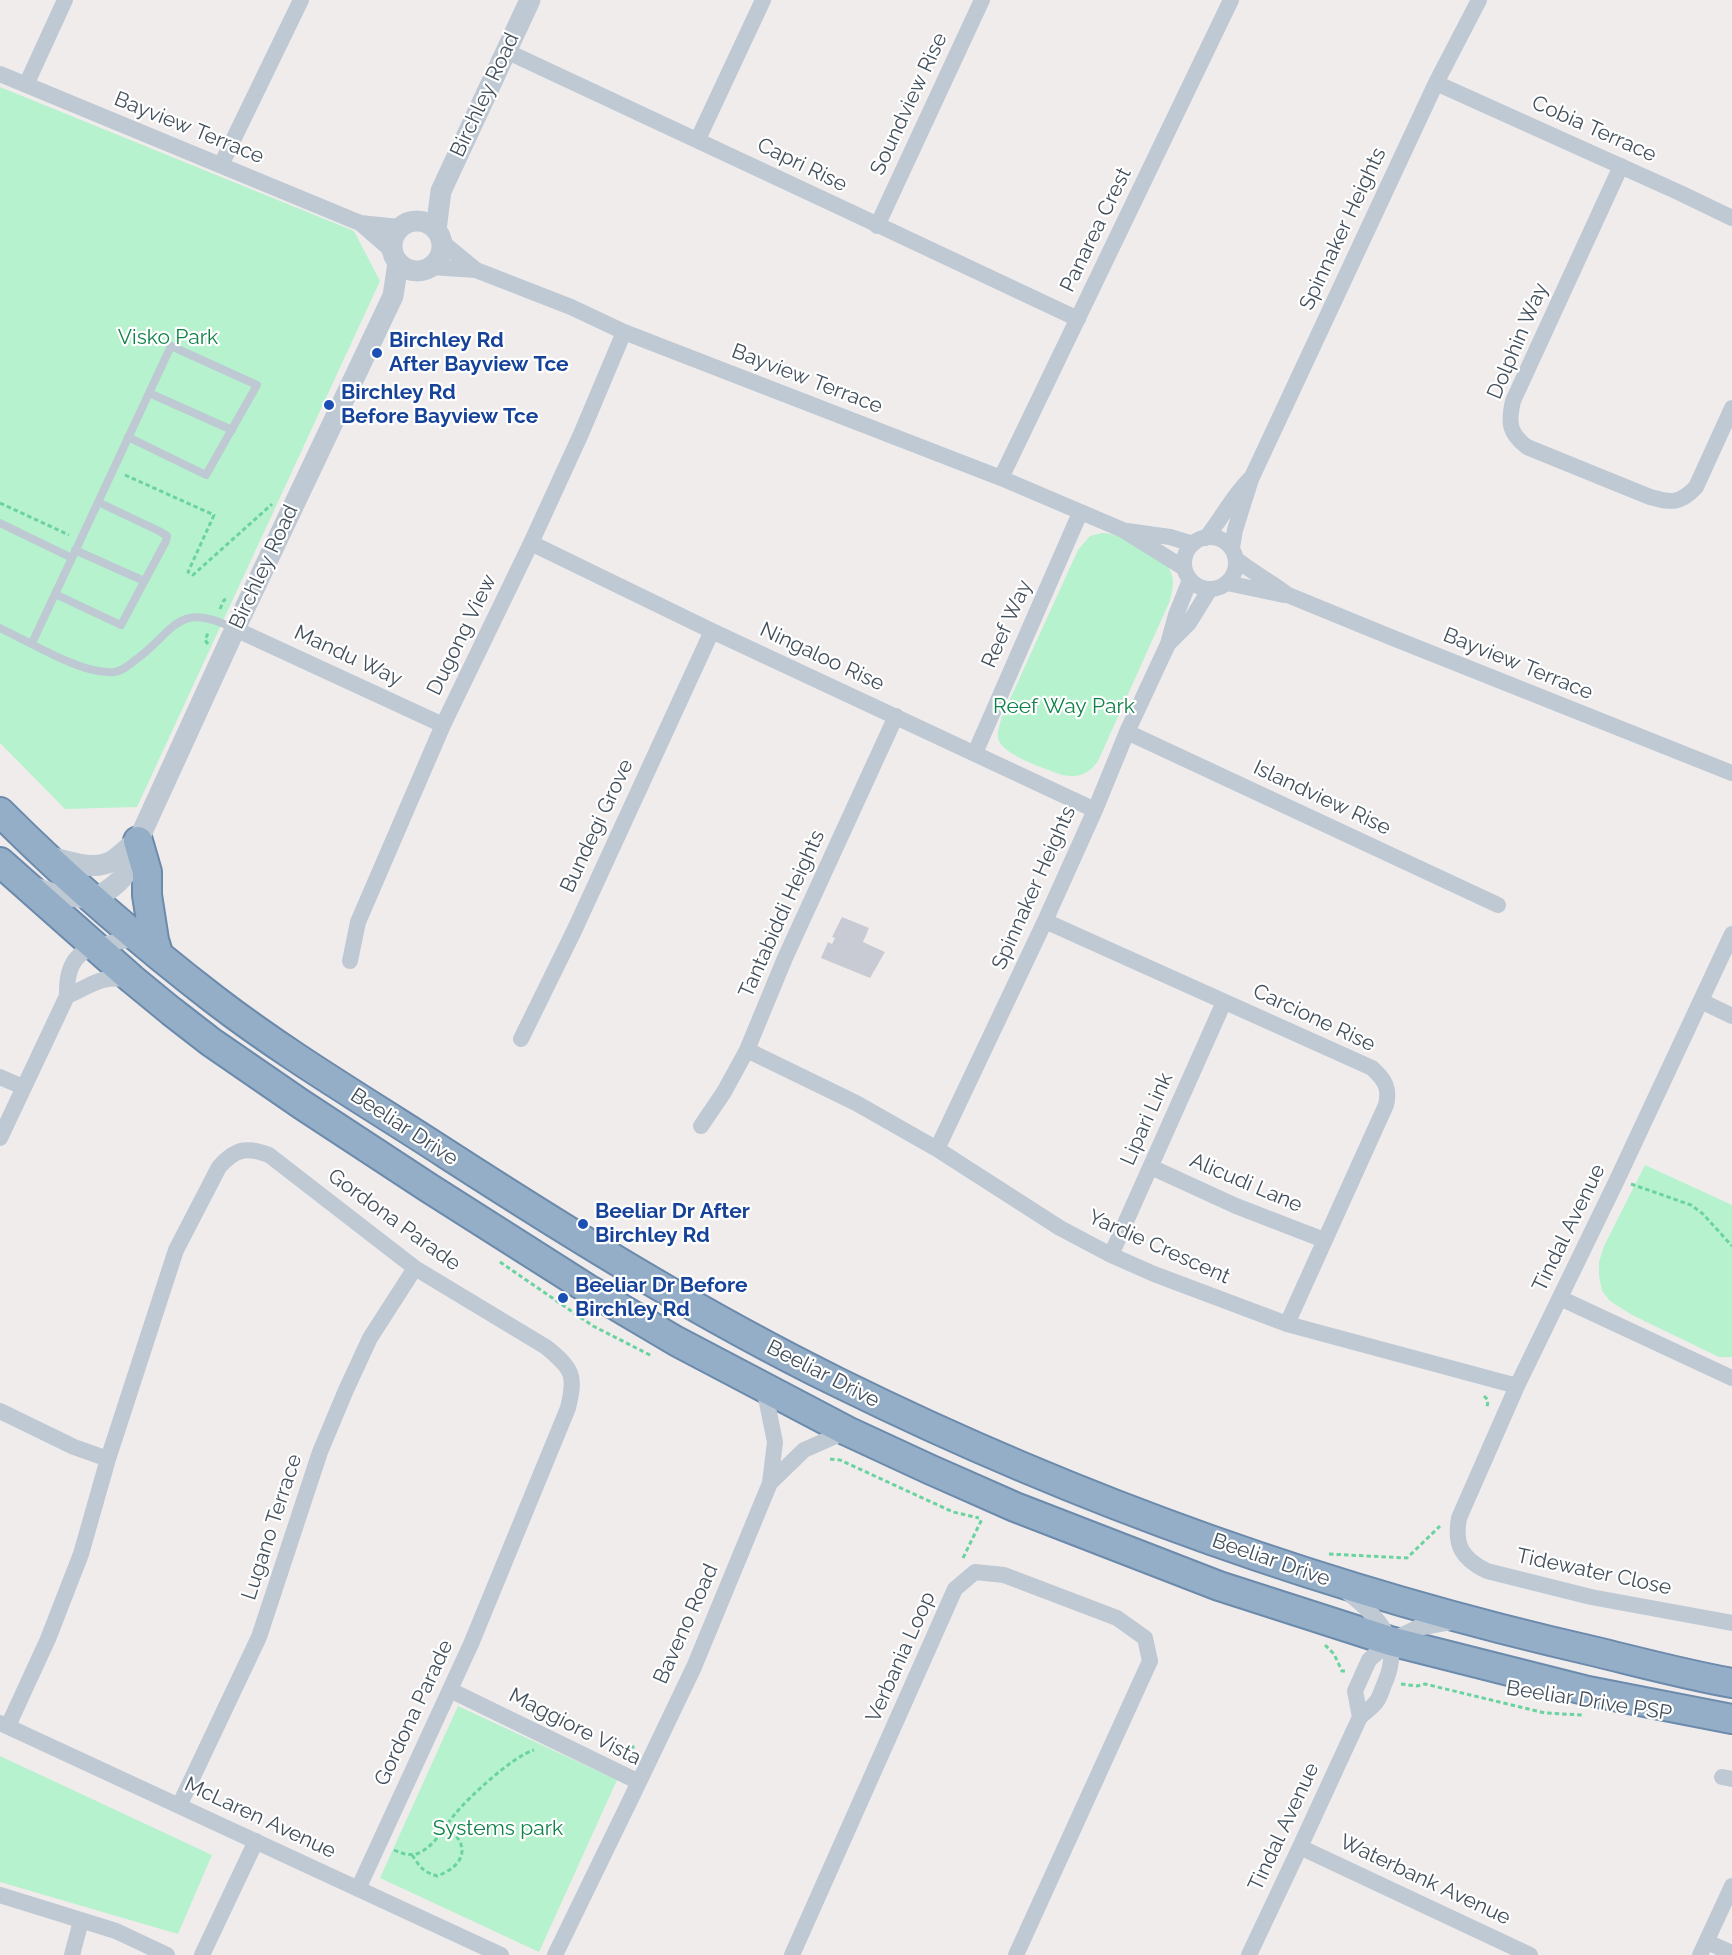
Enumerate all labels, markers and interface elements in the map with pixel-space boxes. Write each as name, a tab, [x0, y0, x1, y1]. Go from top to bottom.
street label: Birchley Road	[445, 29, 525, 161]
street label: Soundview Rise	[865, 29, 953, 179]
street label: Bayview Terrace	[110, 86, 268, 170]
street label: Cobia Terrace	[1528, 90, 1660, 168]
street label: Capri Rise	[753, 132, 851, 198]
street label: Spinnaker Heights	[1294, 144, 1392, 314]
street label: Panarea Crest	[1055, 164, 1137, 296]
street label: Dolphin Way	[1482, 279, 1554, 403]
park label: Visko Park	[118, 325, 218, 351]
place label: Birchley Rd After Bayview Tce	[389, 328, 569, 378]
street label: Bayview Terrace	[728, 339, 886, 419]
marker: Birchley Rd After Bayview Tce	[370, 346, 384, 360]
place label: Birchley Rd Before Bayview Tce	[341, 380, 538, 430]
marker: Birchley Rd Before Bayview Tce	[322, 398, 336, 412]
street label: Birchley Road	[224, 501, 304, 633]
street label: Dugong View	[422, 570, 502, 700]
street label: Reef Way	[976, 576, 1038, 672]
street label: Ningaloo Rise	[756, 617, 888, 697]
street label: Mandu Way	[290, 620, 406, 692]
street label: Bayview Terrace	[1439, 622, 1597, 706]
park label: Reef Way Park	[993, 694, 1135, 720]
street label: Bundegi Grove	[555, 755, 639, 897]
street label: Islandview Rise	[1249, 755, 1395, 841]
street label: Spinnaker Heights	[987, 802, 1081, 974]
street label: Tantabiddi Heights	[734, 826, 830, 1002]
street label: Carcione Rise	[1249, 979, 1379, 1057]
street label: Lipari Link	[1115, 1069, 1179, 1169]
street label: Beeliar Drive	[345, 1083, 463, 1171]
street label: Alicudi Lane	[1186, 1148, 1306, 1218]
street label: Tindal Avenue	[1527, 1160, 1611, 1296]
street label: Gordona Parade	[323, 1163, 465, 1277]
place label: Beeliar Dr After Birchley Rd	[595, 1199, 750, 1249]
street label: Yardie Crescent	[1084, 1204, 1234, 1290]
marker: Beeliar Dr After Birchley Rd	[576, 1217, 590, 1231]
place label: Beeliar Dr Before Birchley Rd	[575, 1273, 748, 1323]
marker: Beeliar Dr Before Birchley Rd	[556, 1291, 570, 1305]
street label: Beeliar Drive	[762, 1335, 884, 1413]
street label: Lugano Terrace	[237, 1451, 307, 1603]
street label: Beeliar Drive	[1209, 1528, 1333, 1592]
street label: Tidewater Close	[1514, 1543, 1674, 1601]
street label: Baveno Road	[648, 1560, 724, 1688]
street label: Verbania Loop	[861, 1588, 941, 1726]
street label: Gordona Parade	[369, 1636, 459, 1790]
street label: Beeliar Drive PSP	[1504, 1675, 1674, 1727]
street label: Maggiore Vista	[505, 1683, 645, 1771]
street label: Tindal Avenue	[1243, 1759, 1325, 1895]
street label: McLaren Avenue	[180, 1772, 340, 1864]
park label: Systems park	[433, 1816, 563, 1842]
street label: Waterbank Avenue	[1336, 1829, 1514, 1931]

